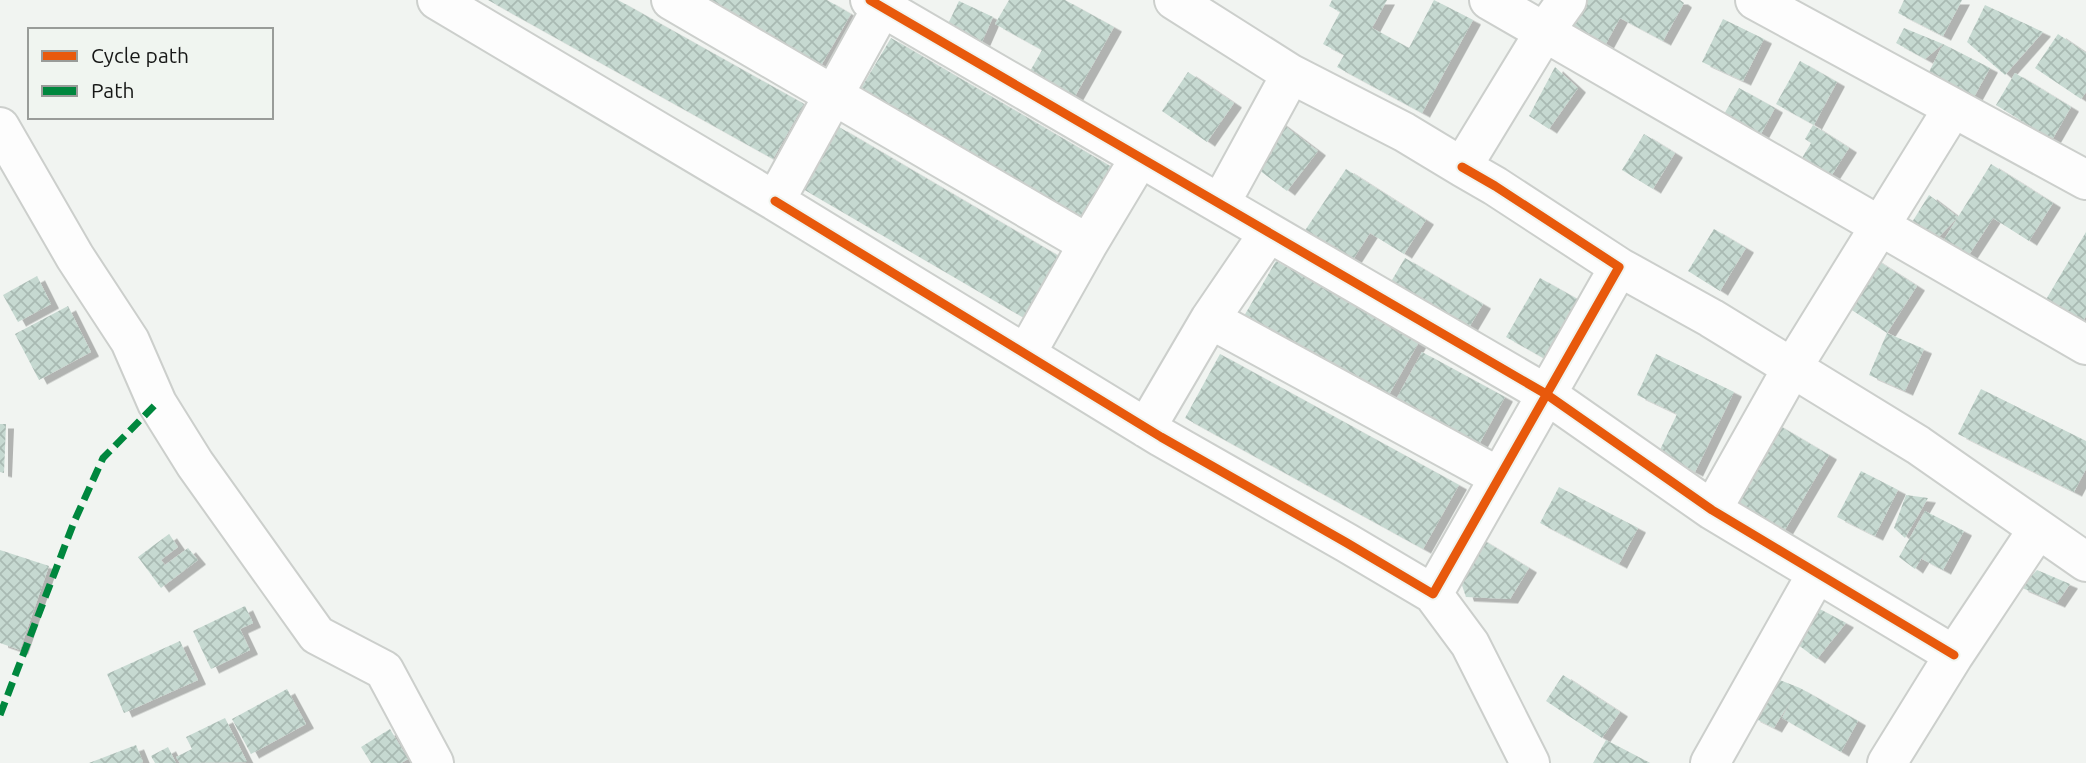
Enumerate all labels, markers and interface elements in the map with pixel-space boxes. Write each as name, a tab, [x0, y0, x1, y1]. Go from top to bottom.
legend	[28, 28, 273, 119]
text: Cycle path	[91, 43, 189, 67]
text: Path	[91, 78, 134, 102]

